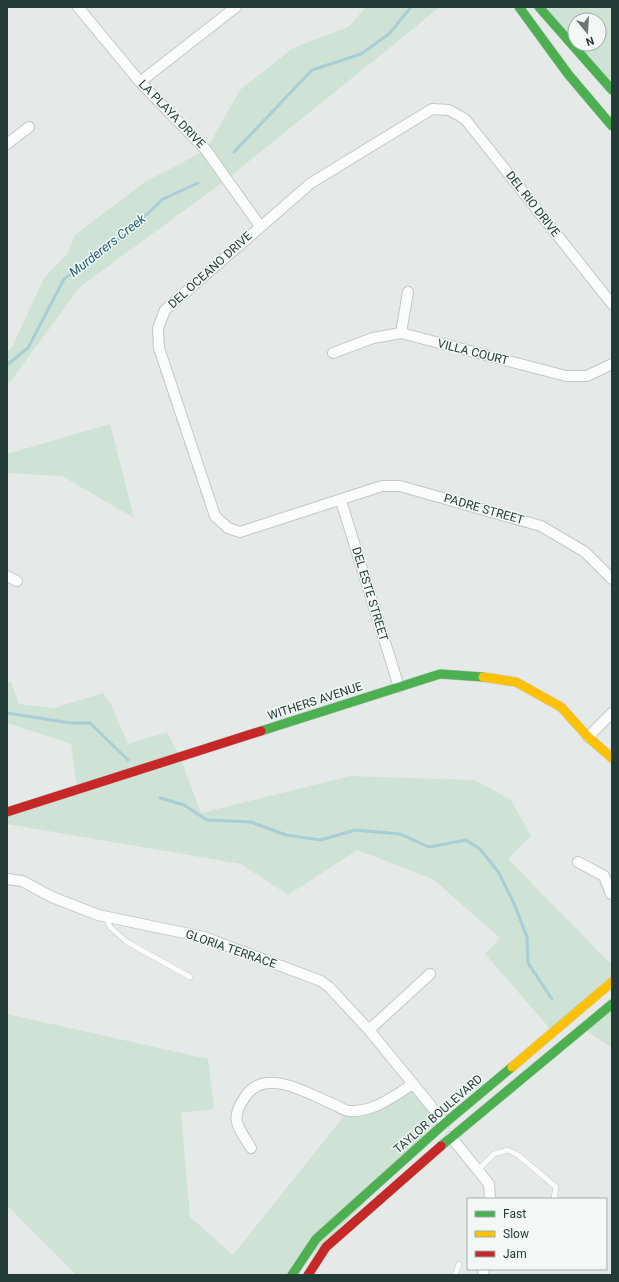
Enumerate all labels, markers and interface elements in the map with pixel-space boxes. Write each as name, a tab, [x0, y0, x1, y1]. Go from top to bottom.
north arrow	[567, 12, 607, 52]
text: N	[584, 34, 596, 48]
street label: LA PLAYA DRIVE	[136, 77, 208, 151]
street label: DEL RIO DRIVE	[503, 169, 563, 240]
water label: Murderers Creek	[66, 211, 149, 280]
street label: DEL OCEANO DRIVE	[165, 229, 255, 311]
street label: VILLA COURT	[436, 336, 510, 368]
street label: PADRE STREET	[443, 491, 525, 527]
street label: DEL ESTE STREET	[349, 545, 391, 643]
street label: WITHERS AVENUE	[266, 679, 364, 723]
street label: GLORIA TERRACE	[184, 927, 278, 971]
street label: TAYLOR BOULEVARD	[391, 1072, 485, 1156]
legend	[467, 1198, 607, 1270]
text: Fast	[503, 1207, 526, 1221]
text: Slow	[503, 1227, 529, 1241]
text: Jam	[503, 1247, 527, 1261]

